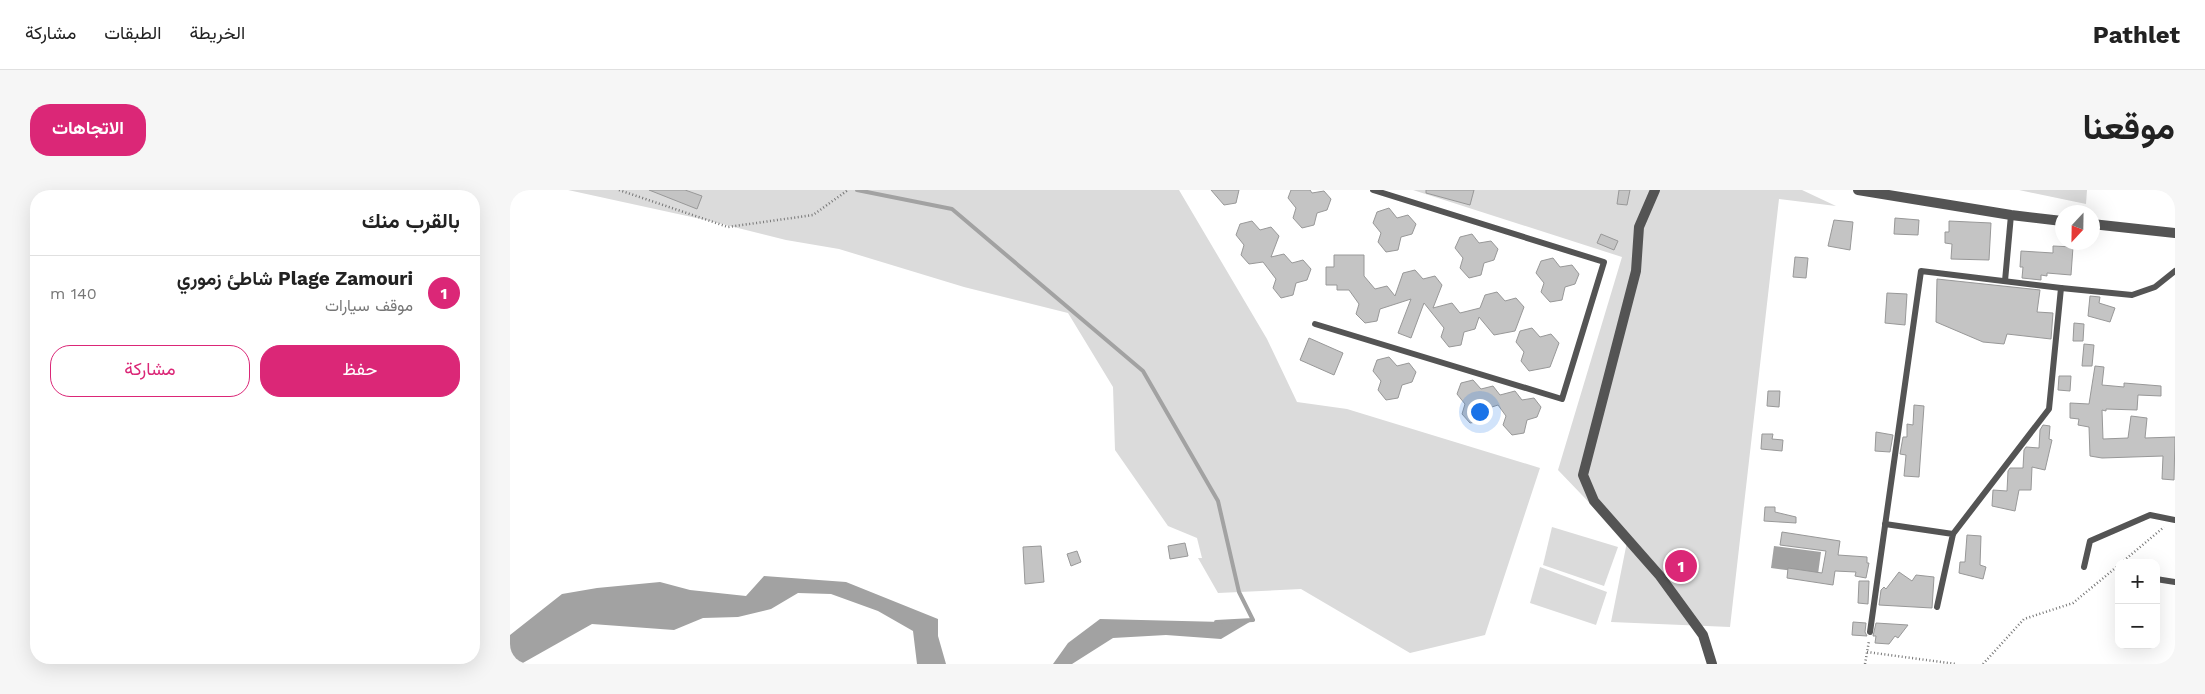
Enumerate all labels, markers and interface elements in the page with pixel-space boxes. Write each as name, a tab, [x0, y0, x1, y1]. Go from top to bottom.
text: Pathlet	[2093, 21, 2180, 49]
text: مشاركة	[25, 22, 76, 43]
text: الطبقات	[104, 22, 161, 43]
text: الخريطة	[189, 22, 245, 43]
button: الاتجاهات	[30, 104, 146, 156]
text: موقعنا	[2082, 106, 2175, 148]
north arrow	[2055, 205, 2100, 250]
text: بالقرب منك	[362, 208, 460, 233]
text: Plage Zamouri شاطئ زموري	[177, 267, 413, 290]
text: 140 m	[50, 284, 97, 303]
text: 1	[441, 284, 447, 303]
text: موقف سيارات	[325, 296, 413, 315]
button: مشاركة	[50, 345, 250, 397]
button: حفظ	[260, 345, 460, 397]
your location	[1467, 399, 1493, 425]
pin: 1	[1665, 547, 1697, 585]
map controls	[2115, 559, 2160, 649]
button: +	[2115, 559, 2160, 604]
button: −	[2115, 604, 2160, 649]

